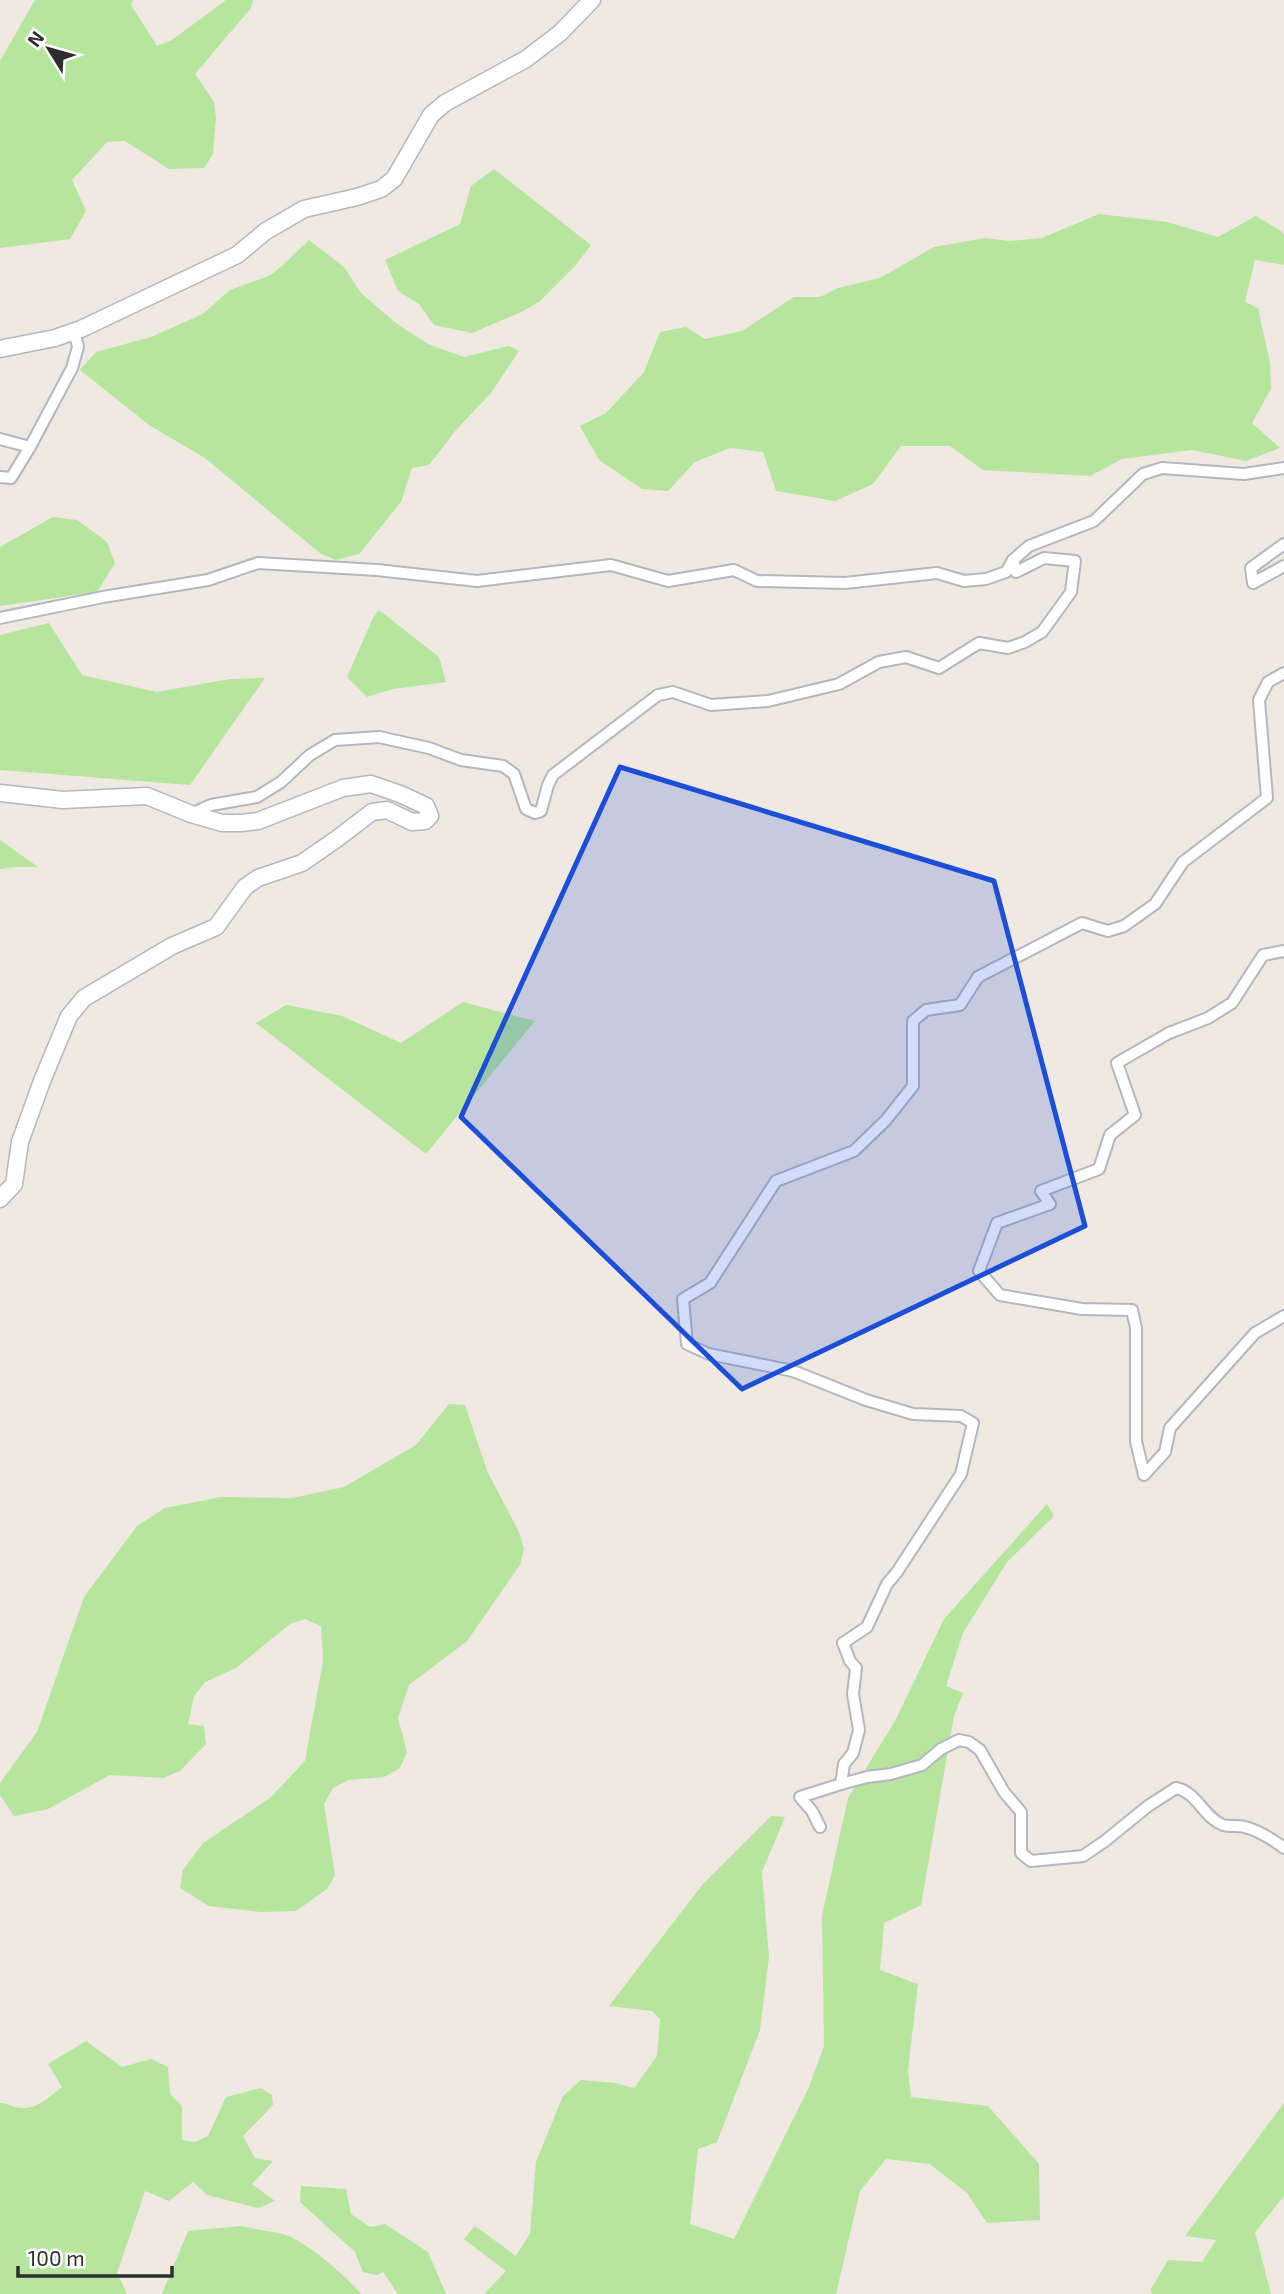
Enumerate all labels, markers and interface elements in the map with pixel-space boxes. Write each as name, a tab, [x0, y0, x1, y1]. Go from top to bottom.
north arrow	[14, 14, 84, 84]
text: N	[22, 26, 48, 51]
scale bar	[18, 2234, 172, 2278]
text: 100 m	[28, 2245, 85, 2270]

